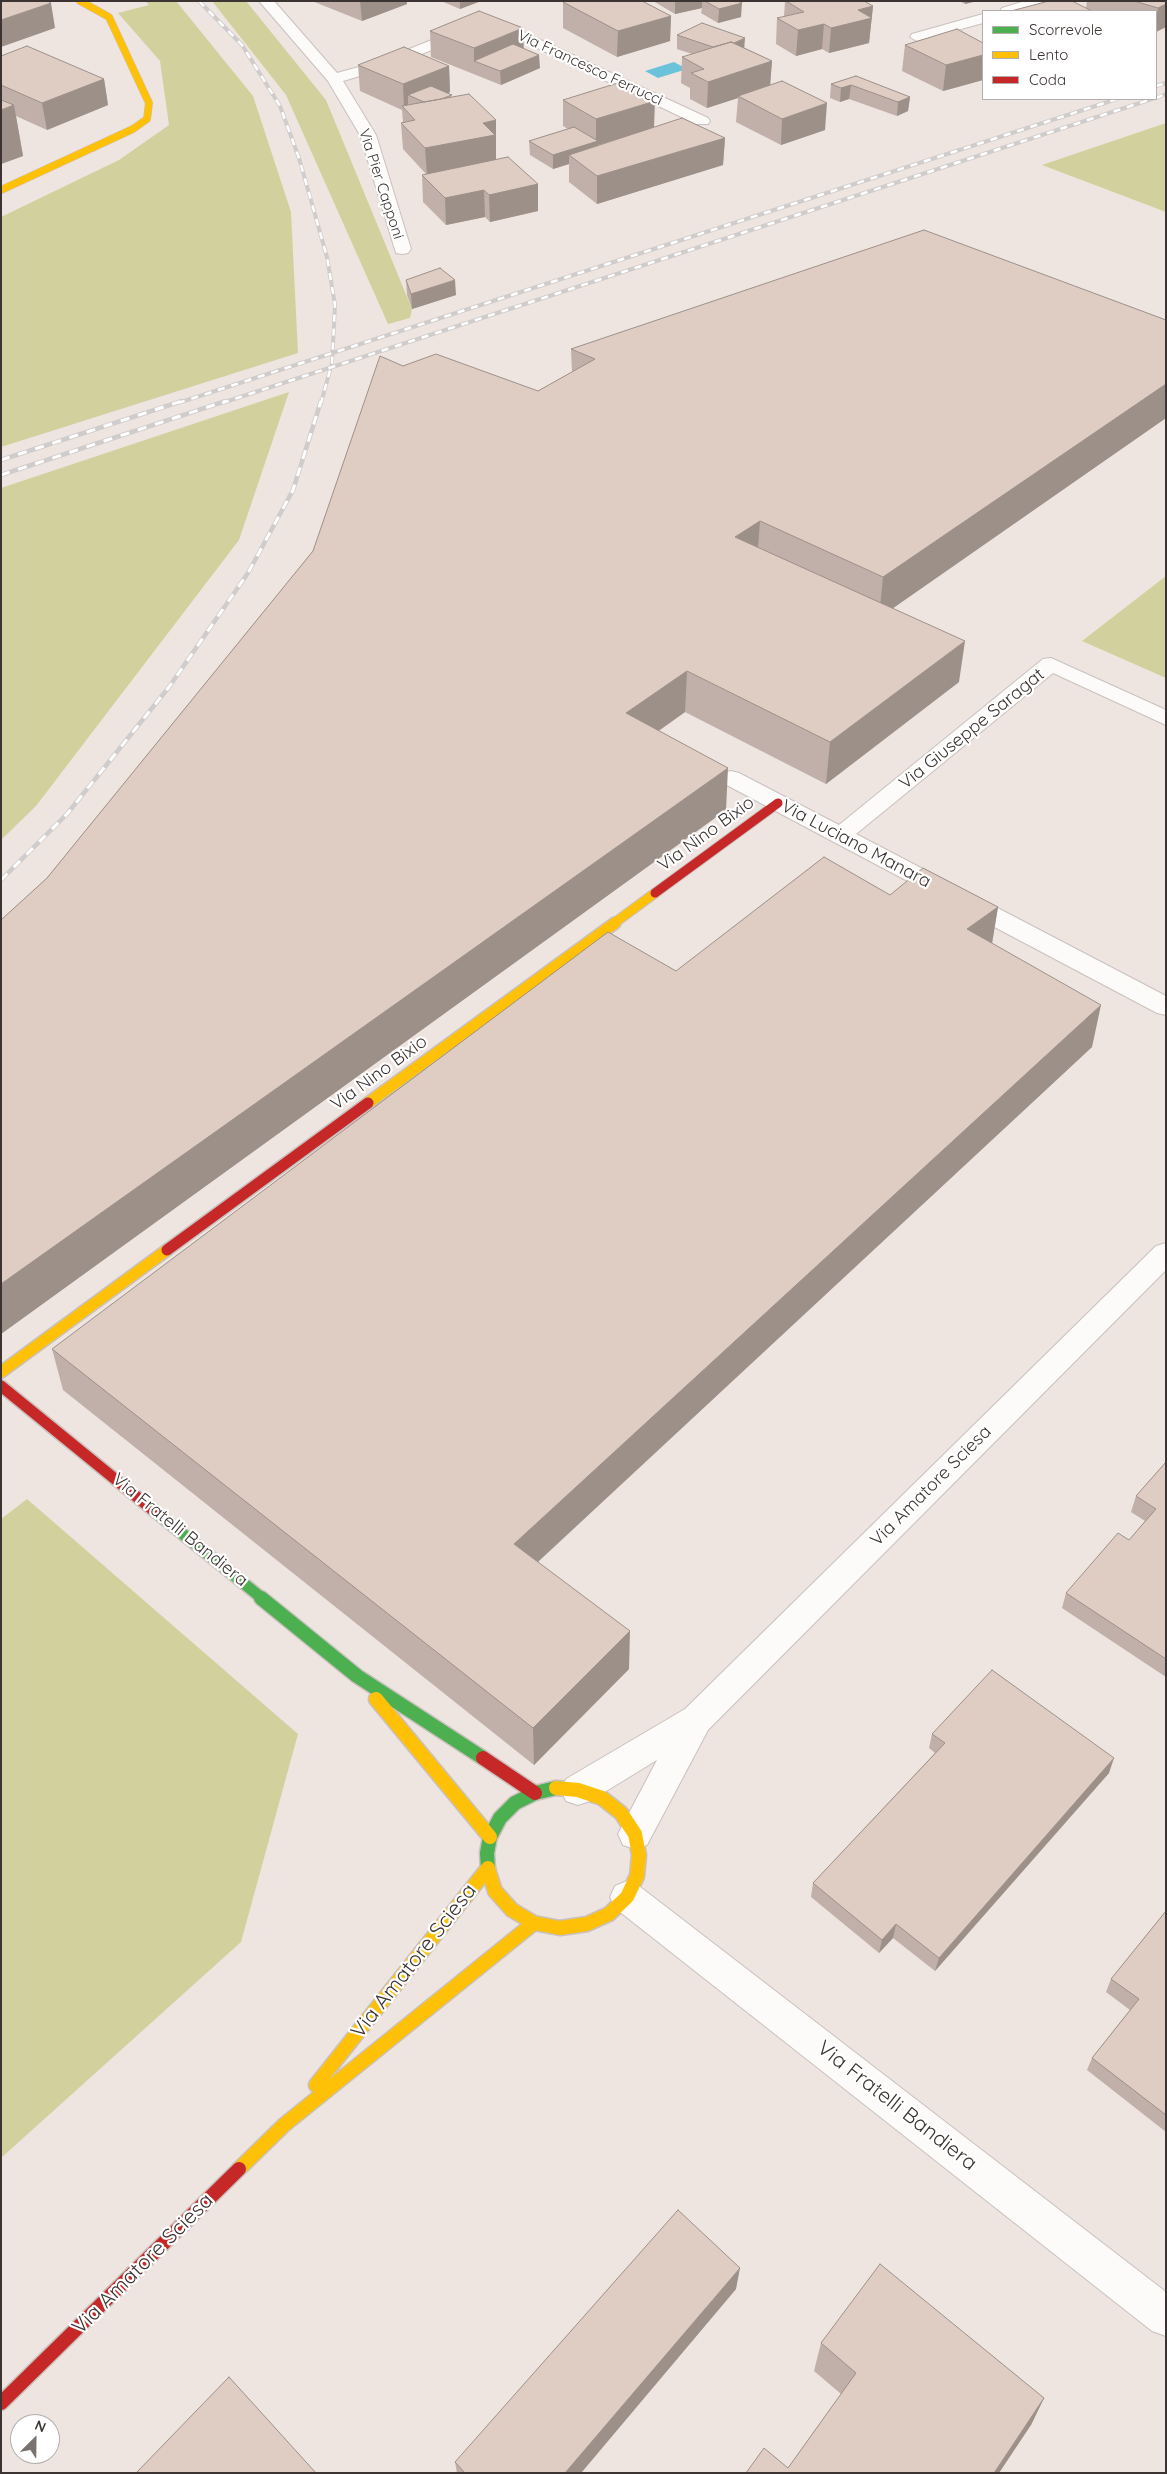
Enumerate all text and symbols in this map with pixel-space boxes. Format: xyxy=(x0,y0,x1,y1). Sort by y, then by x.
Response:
legend xyxy=(982,10,1157,100)
text: Scorrevole xyxy=(1029,20,1103,39)
street label: Via Francesco Ferrucci xyxy=(515,26,665,110)
text: Lento xyxy=(1029,45,1068,64)
text: Coda xyxy=(1029,70,1066,89)
street label: Via Pier Capponi xyxy=(355,127,407,241)
street label: Via Giuseppe Saragat xyxy=(895,664,1049,794)
street label: Via Nino Bixio xyxy=(654,792,758,876)
street label: Via Luciano Manara xyxy=(777,795,935,893)
street label: Via Nino Bixio xyxy=(327,1031,431,1115)
street label: Via Amatore Sciesa xyxy=(866,1421,996,1551)
street label: Via Fratelli Bandiera xyxy=(108,1469,252,1591)
street label: Via Amatore Sciesa xyxy=(346,1879,482,2043)
street label: Via Fratelli Bandiera xyxy=(812,2036,982,2176)
street label: Via Amatore Sciesa xyxy=(67,2188,219,2340)
north arrow xyxy=(10,2414,60,2464)
text: N xyxy=(32,2416,49,2436)

